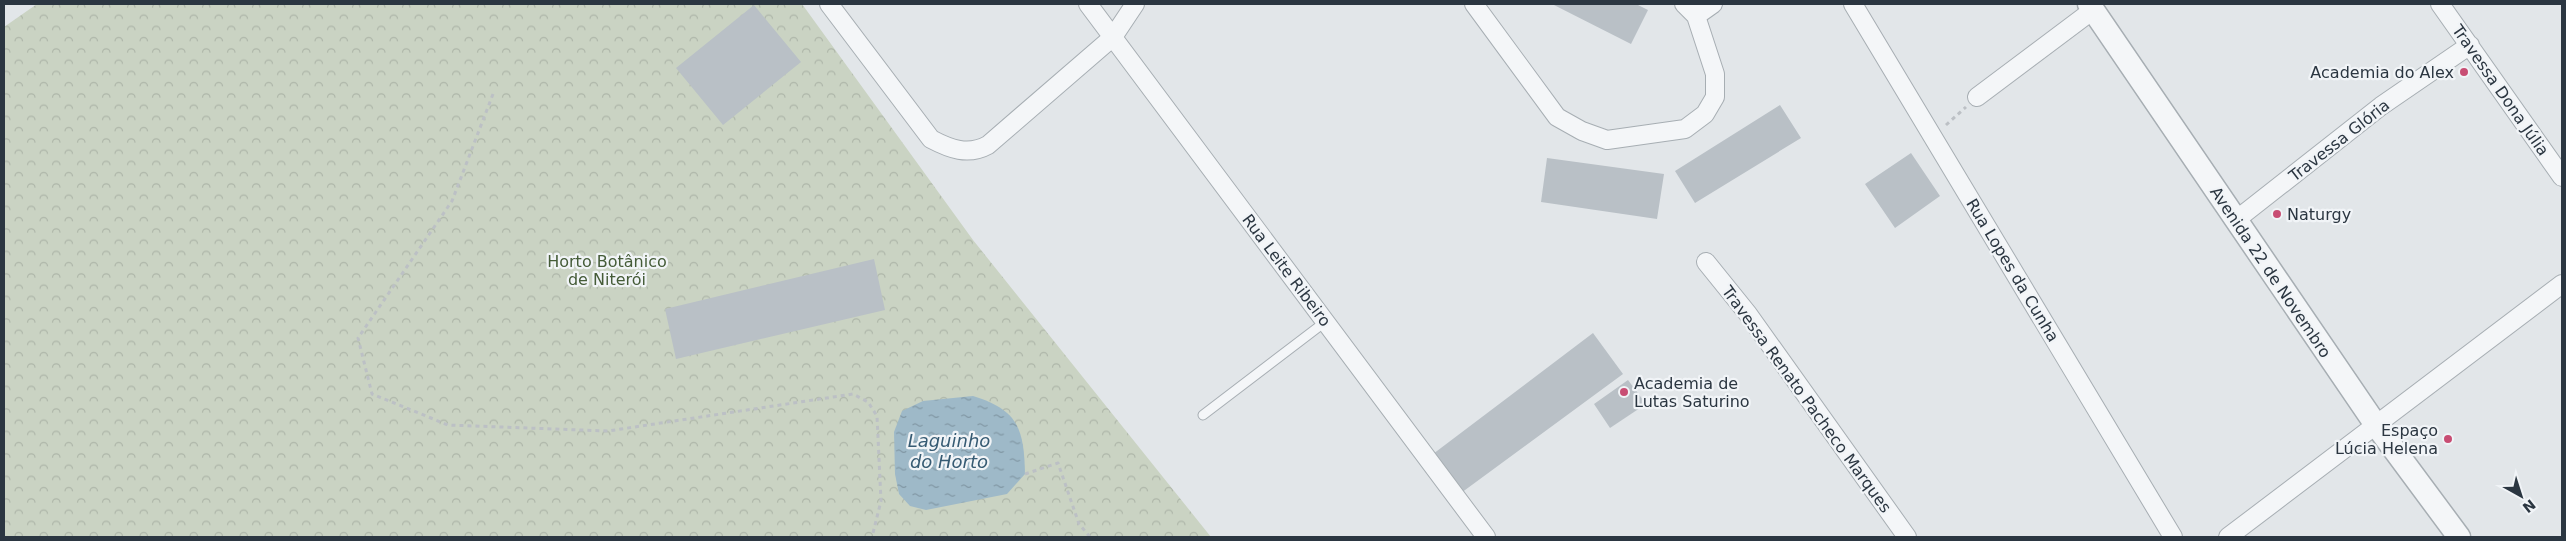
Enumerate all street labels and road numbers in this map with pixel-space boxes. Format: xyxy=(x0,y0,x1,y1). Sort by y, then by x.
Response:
street label: Travessa Dona Júlia xyxy=(2448,20,2553,159)
street label: Travessa Glória xyxy=(2285,95,2393,186)
street label: Avenida 22 de Novembro xyxy=(2206,183,2335,361)
street label: Rua Lopes da Cunha xyxy=(1962,195,2063,345)
street label: Rua Leite Ribeiro xyxy=(1238,210,1335,330)
street label: Travessa Renato Pacheco Marques xyxy=(1717,281,1895,516)

